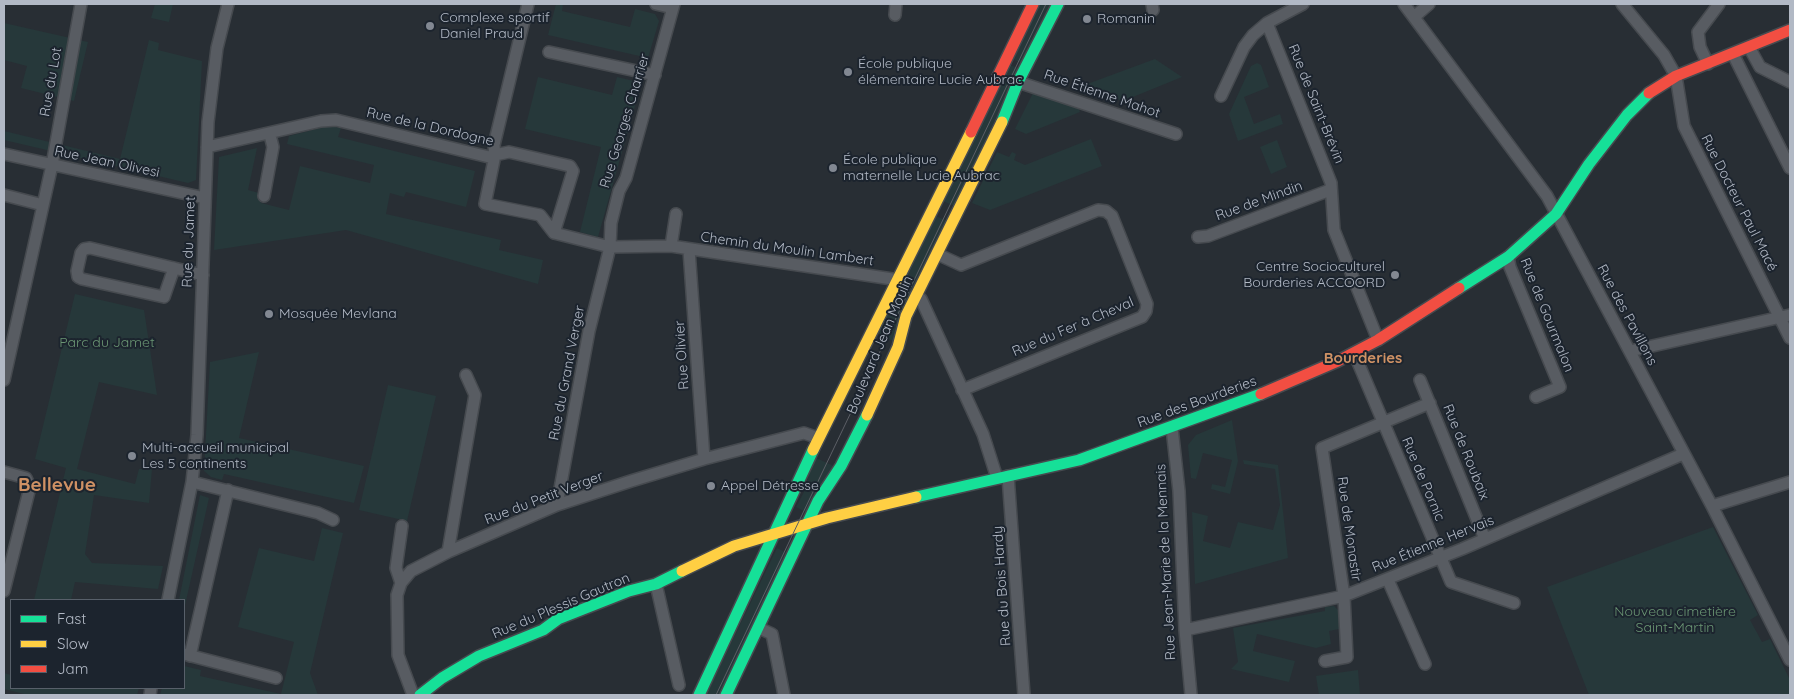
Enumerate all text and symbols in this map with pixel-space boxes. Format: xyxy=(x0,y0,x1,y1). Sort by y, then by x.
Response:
place label: Complexe sportif Daniel Praud xyxy=(440,10,550,42)
place label: Romanin xyxy=(1097,11,1155,27)
marker: Romanin xyxy=(1081,13,1093,25)
marker: Complexe sportif Daniel Praud xyxy=(424,20,436,32)
street label: Rue de Saint-Brévin xyxy=(1284,42,1348,166)
street label: Rue du Lot xyxy=(37,46,65,118)
street label: Rue Georges Charrier xyxy=(597,52,653,190)
place label: École publique élémentaire Lucie Aubrac xyxy=(858,56,1022,88)
marker: École publique élémentaire Lucie Aubrac xyxy=(842,66,854,78)
street label: Rue Étienne Mahot xyxy=(1042,66,1162,122)
street label: Rue de la Dordogne xyxy=(365,104,495,150)
street label: Rue Docteur Paul Macé xyxy=(1697,132,1781,274)
street label: Rue Jean Olivesi xyxy=(53,143,161,181)
place label: École publique maternelle Lucie Aubrac xyxy=(843,152,1000,184)
marker: École publique maternelle Lucie Aubrac xyxy=(827,162,839,174)
street label: Rue de Mindin xyxy=(1213,177,1305,225)
street label: Rue du Jamet xyxy=(179,196,199,288)
street label: Chemin du Moulin Lambert xyxy=(699,229,875,269)
street label: Rue de Gourmalon xyxy=(1516,255,1578,375)
place label: Centre Socioculturel Bourderies ACCOORD xyxy=(1243,259,1385,292)
street label: Rue des Pavillons xyxy=(1593,262,1661,368)
marker: Centre Socioculturel Bourderies ACCOORD xyxy=(1389,269,1401,281)
street label: Boulevard Jean Moulin xyxy=(843,273,917,417)
street label: Rue du Fer à Cheval xyxy=(1010,294,1136,360)
street label: Rue du Grand Verger xyxy=(546,304,588,442)
place label: Mosquée Mevlana xyxy=(279,306,397,322)
marker: Mosquée Mevlana xyxy=(263,308,275,320)
street label: Rue Olivier xyxy=(671,320,693,390)
park label: Parc du Jamet xyxy=(59,335,155,351)
district label: Bourderies xyxy=(1324,349,1402,367)
street label: Rue des Bourderies xyxy=(1135,373,1259,431)
street label: Rue de Roubaix xyxy=(1439,402,1493,502)
street label: Rue de Pornic xyxy=(1398,435,1448,523)
place label: Multi-accueil municipal Les 5 continents xyxy=(142,440,289,472)
marker: Multi-accueil municipal Les 5 continents xyxy=(126,450,138,462)
street label: Rue Jean-Marie de la Mennais xyxy=(1152,463,1180,661)
street label: Rue du Petit Verger xyxy=(482,468,606,528)
district label: Bellevue xyxy=(18,474,96,496)
street label: Rue de Monastir xyxy=(1333,476,1365,582)
place label: Appel Détresse xyxy=(721,478,819,494)
marker: Appel Détresse xyxy=(705,480,717,492)
street label: Rue Étienne Hervais xyxy=(1370,512,1496,576)
street label: Rue du Bois Hardy xyxy=(989,525,1015,647)
street label: Rue du Plessis Gautron xyxy=(490,569,632,643)
legend xyxy=(10,599,185,689)
park label: Nouveau cimetière Saint-Martin xyxy=(1614,604,1736,636)
text: Fast xyxy=(57,609,86,628)
text: Slow xyxy=(57,634,89,653)
text: Jam xyxy=(57,659,88,678)

